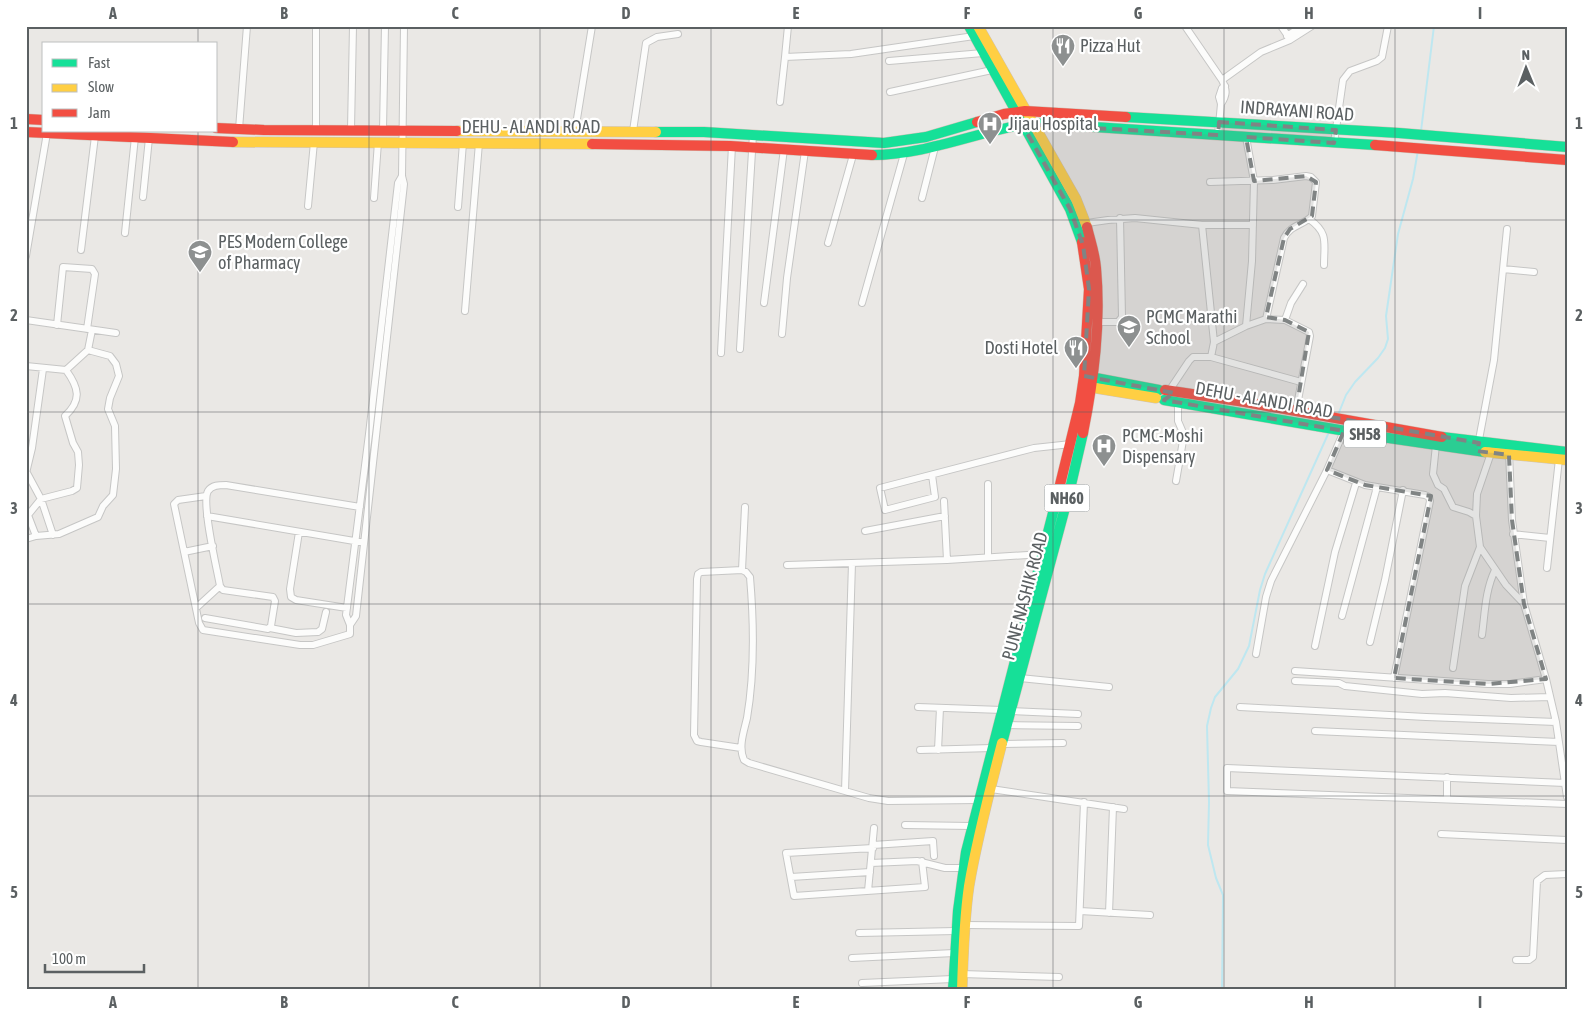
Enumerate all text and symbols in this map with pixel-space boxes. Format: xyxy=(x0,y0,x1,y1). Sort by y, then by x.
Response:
text: A xyxy=(108,4,117,22)
text: B xyxy=(280,4,288,22)
text: C xyxy=(451,4,459,22)
text: D xyxy=(622,4,631,22)
text: E xyxy=(793,4,800,22)
text: F xyxy=(964,4,971,22)
text: G xyxy=(1134,4,1143,22)
text: H xyxy=(1304,4,1314,22)
text: I xyxy=(1478,4,1482,22)
restaurant icon: Pizza Hut xyxy=(1050,33,1076,67)
place label: Pizza Hut xyxy=(1080,35,1141,56)
legend xyxy=(42,42,218,132)
north arrow xyxy=(1500,42,1550,92)
text: N xyxy=(1522,47,1530,63)
text: Fast xyxy=(88,54,110,71)
text: Slow xyxy=(88,78,114,95)
street label: INDRAYANI ROAD xyxy=(1239,96,1355,125)
text: Jam xyxy=(88,104,111,121)
hospital icon: Jijau Hospital xyxy=(977,111,1003,145)
place label: Jijau Hospital xyxy=(1008,113,1098,134)
text: 1 xyxy=(10,114,18,132)
text: 1 xyxy=(1575,114,1583,132)
street label: DEHU - ALANDI ROAD xyxy=(462,116,600,137)
place label: PES Modern College of Pharmacy xyxy=(218,231,348,273)
school or university icon: PES Modern College of Pharmacy xyxy=(187,239,213,273)
text: 2 xyxy=(10,306,18,324)
place label: PCMC Marathi School xyxy=(1146,306,1237,348)
text: 2 xyxy=(1575,306,1583,324)
school or university icon: PCMC Marathi School xyxy=(1116,314,1142,348)
restaurant icon: Dosti Hotel xyxy=(1063,335,1089,369)
place label: Dosti Hotel xyxy=(984,337,1058,358)
street label: DEHU - ALANDI ROAD xyxy=(1194,377,1334,422)
road number: SH58 xyxy=(1344,420,1386,448)
place label: PCMC-Moshi Dispensary xyxy=(1122,425,1203,467)
hospital icon: PCMC-Moshi Dispensary xyxy=(1091,433,1117,467)
road number: NH60 xyxy=(1044,484,1090,512)
text: 3 xyxy=(10,499,18,517)
text: 3 xyxy=(1575,499,1583,517)
street label: PUNE NASHIK ROAD xyxy=(997,530,1052,662)
text: 4 xyxy=(9,691,18,709)
text: 4 xyxy=(1574,691,1583,709)
text: 5 xyxy=(10,883,18,901)
text: 5 xyxy=(1575,883,1583,901)
scale bar xyxy=(45,941,144,973)
text: 100 m xyxy=(52,950,86,967)
text: A xyxy=(108,993,117,1011)
text: B xyxy=(280,993,288,1011)
text: C xyxy=(451,993,459,1011)
text: D xyxy=(622,993,631,1011)
text: E xyxy=(793,993,800,1011)
text: F xyxy=(964,993,971,1011)
text: G xyxy=(1134,993,1143,1011)
text: H xyxy=(1304,993,1314,1011)
text: I xyxy=(1478,993,1482,1011)

